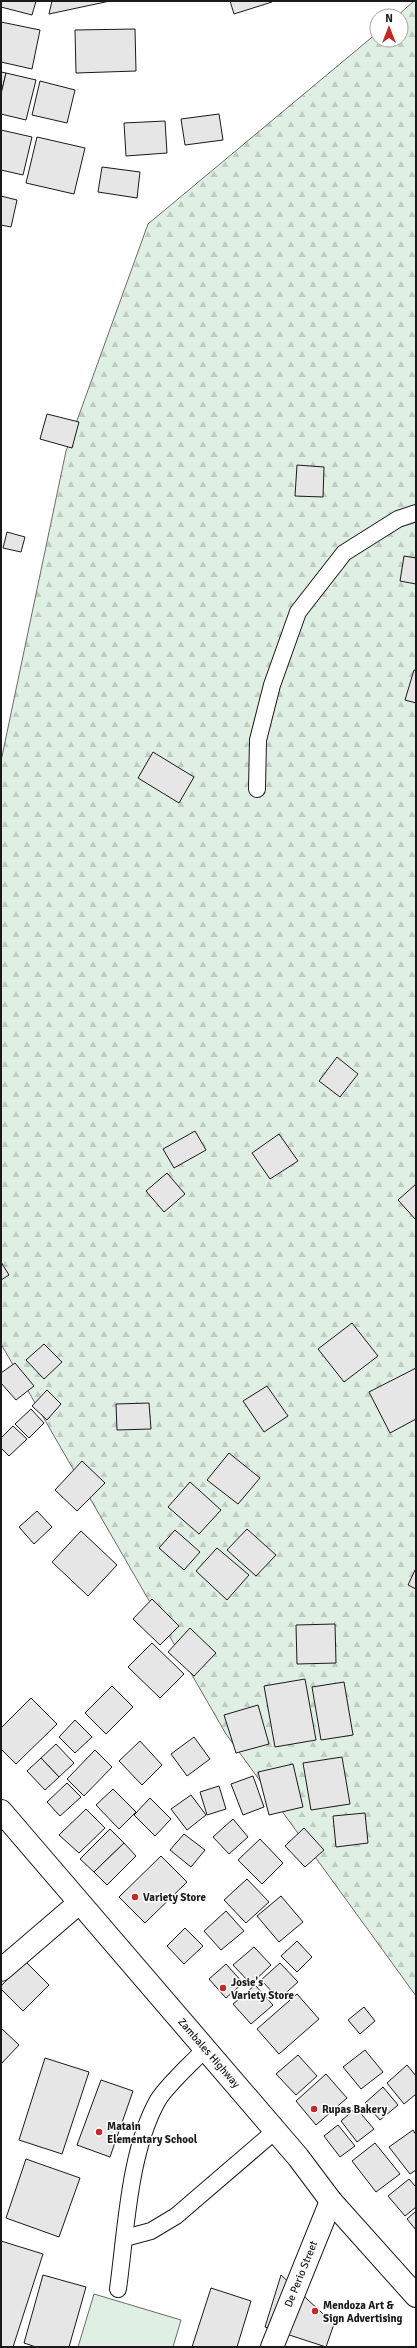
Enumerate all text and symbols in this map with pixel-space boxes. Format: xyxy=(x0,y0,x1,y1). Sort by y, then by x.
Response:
north arrow xyxy=(369,8,409,48)
text: N xyxy=(385,12,393,25)
place label: Variety Store xyxy=(143,1891,206,1904)
marker: Variety Store xyxy=(130,1892,140,1902)
place label: Josie's Variety Store xyxy=(231,1976,294,2002)
marker: Josie's Variety Store xyxy=(218,1983,228,1993)
street label: Zambales Highway xyxy=(175,2016,243,2091)
place label: Rupas Bakery xyxy=(322,2103,388,2116)
marker: Rupas Bakery xyxy=(309,2104,319,2114)
place label: Matain Elementary School xyxy=(107,2120,198,2146)
marker: Matain Elementary School xyxy=(94,2127,104,2137)
street label: De Perio Street xyxy=(282,2239,320,2309)
place label: Mendoza Art & Sign Advertising xyxy=(323,2299,403,2325)
marker: Mendoza Art & Sign Advertising xyxy=(310,2306,320,2316)

